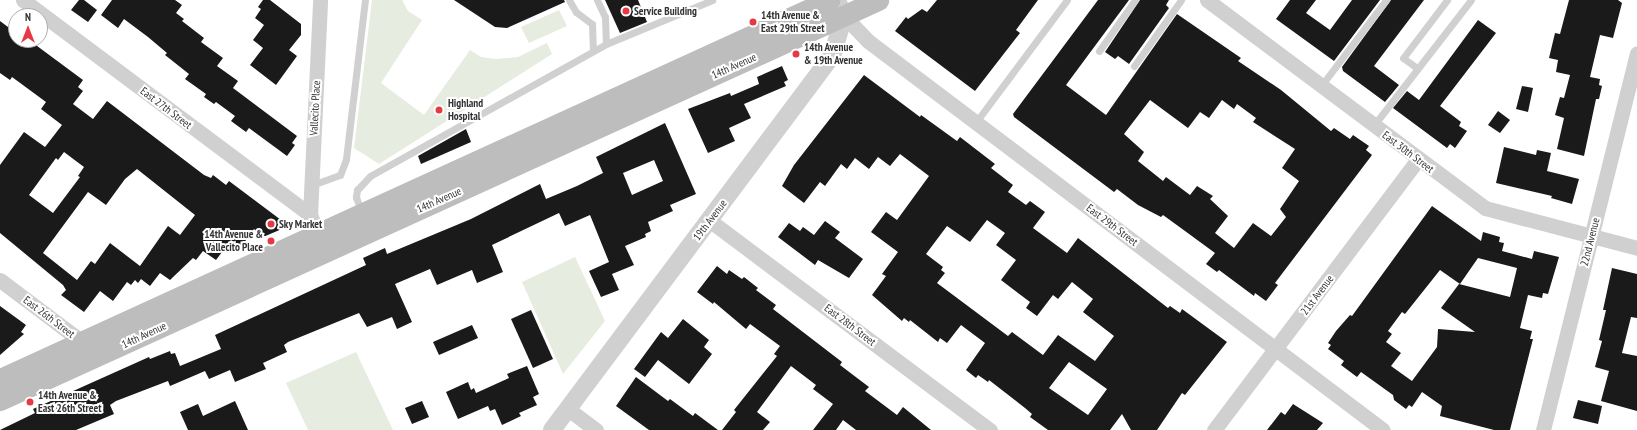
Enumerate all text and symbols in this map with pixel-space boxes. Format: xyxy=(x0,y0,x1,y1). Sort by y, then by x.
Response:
place label: Service Building xyxy=(634,4,697,18)
marker: Service Building xyxy=(621,6,631,16)
north arrow xyxy=(8,8,48,48)
place label: 14th Avenue & East 29th Street xyxy=(761,9,824,35)
text: N xyxy=(25,10,31,24)
marker: 14th Avenue & East 29th Street xyxy=(748,17,758,27)
place label: 14th Avenue & 19th Avenue xyxy=(804,41,863,67)
marker: 14th Avenue & 19th Avenue xyxy=(791,49,801,59)
street label: 14th Avenue xyxy=(709,50,759,82)
street label: Vallecito Place xyxy=(307,80,323,136)
street label: East 27th Street xyxy=(138,84,194,132)
place label: Highland Hospital xyxy=(448,97,483,123)
marker: Highland Hospital xyxy=(433,104,445,116)
street label: East 30th Street xyxy=(1380,128,1436,176)
street label: 14th Avenue xyxy=(414,184,464,216)
street label: 19th Avenue xyxy=(690,197,730,243)
street label: East 29th Street xyxy=(1084,201,1140,249)
street label: 22nd Avenue xyxy=(1578,216,1602,268)
place label: Sky Market xyxy=(279,217,323,231)
marker: Sky Market xyxy=(266,219,276,229)
place label: 14th Avenue & Vallecito Place xyxy=(204,228,263,254)
marker: 14th Avenue & Vallecito Place xyxy=(266,236,276,246)
street label: 21st Avenue xyxy=(1298,272,1336,318)
street label: East 26th Street xyxy=(21,293,77,341)
street label: East 28th Street xyxy=(822,301,878,349)
street label: 14th Avenue xyxy=(119,319,169,351)
place label: 14th Avenue & East 26th Street xyxy=(38,389,101,415)
marker: 14th Avenue & East 26th Street xyxy=(25,397,35,407)

